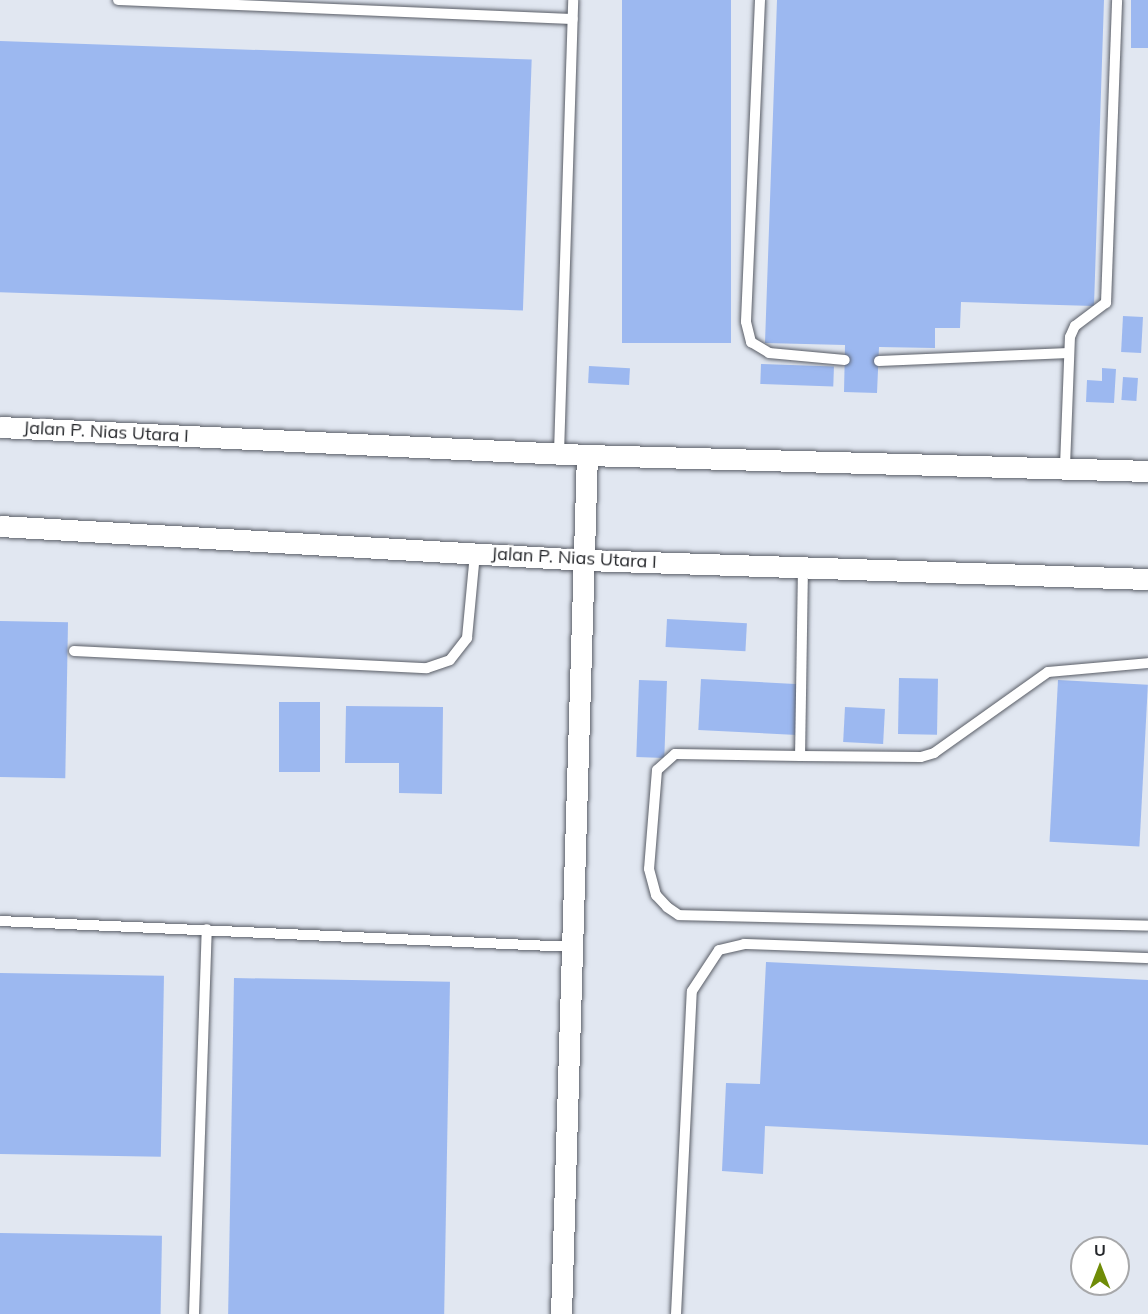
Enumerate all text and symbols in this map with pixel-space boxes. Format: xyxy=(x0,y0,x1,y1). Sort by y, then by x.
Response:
street label: Jalan P. Nias Utara I xyxy=(23,417,189,447)
street label: Jalan P. Nias Utara I xyxy=(491,543,657,573)
north arrow xyxy=(1070,1236,1130,1296)
text: U xyxy=(1094,1240,1106,1260)

